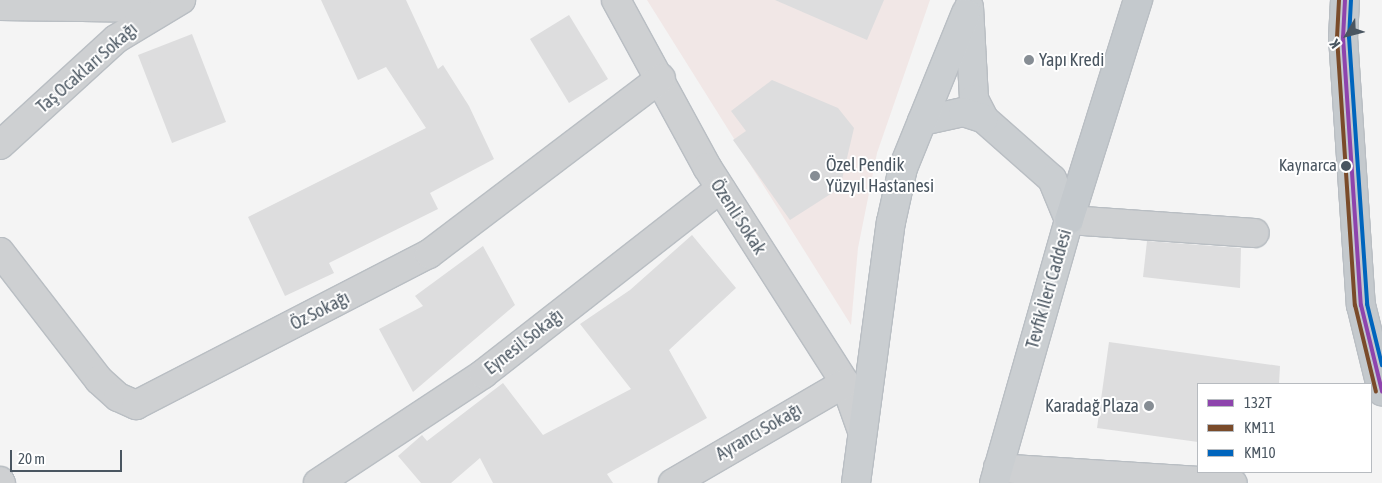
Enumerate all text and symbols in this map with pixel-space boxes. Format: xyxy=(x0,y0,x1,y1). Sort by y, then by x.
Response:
north arrow xyxy=(1322,10,1372,60)
street label: Taş Ocakları Sokağı xyxy=(32,18,142,118)
text: K xyxy=(1327,36,1343,52)
place label: Yapı Kredi xyxy=(1039,49,1104,71)
marker: Yapı Kredi xyxy=(1023,54,1035,66)
place label: Özel Pendik Yüzyıl Hastanesi xyxy=(826,155,934,198)
place label: Kaynarca xyxy=(1279,156,1337,176)
marker: Kaynarca xyxy=(1341,161,1351,171)
marker: Özel Pendik Yüzyıl Hastanesi xyxy=(808,169,822,183)
street label: Özenli Sokak xyxy=(706,175,770,259)
street label: Tevfik İleri Caddesi xyxy=(1022,227,1076,351)
street label: Öz Sokağı xyxy=(287,287,353,335)
street label: Eynesil Sokağı xyxy=(480,305,568,379)
legend xyxy=(1197,383,1372,473)
text: 132T xyxy=(1244,394,1272,411)
place label: Karadağ Plaza xyxy=(1045,395,1139,417)
street label: Ayrancı Sokağı xyxy=(712,399,806,465)
marker: Karadağ Plaza xyxy=(1143,400,1155,412)
text: KM11 xyxy=(1244,419,1276,436)
scale bar xyxy=(12,440,125,472)
text: KM10 xyxy=(1244,444,1276,461)
text: 20 m xyxy=(18,450,45,467)

